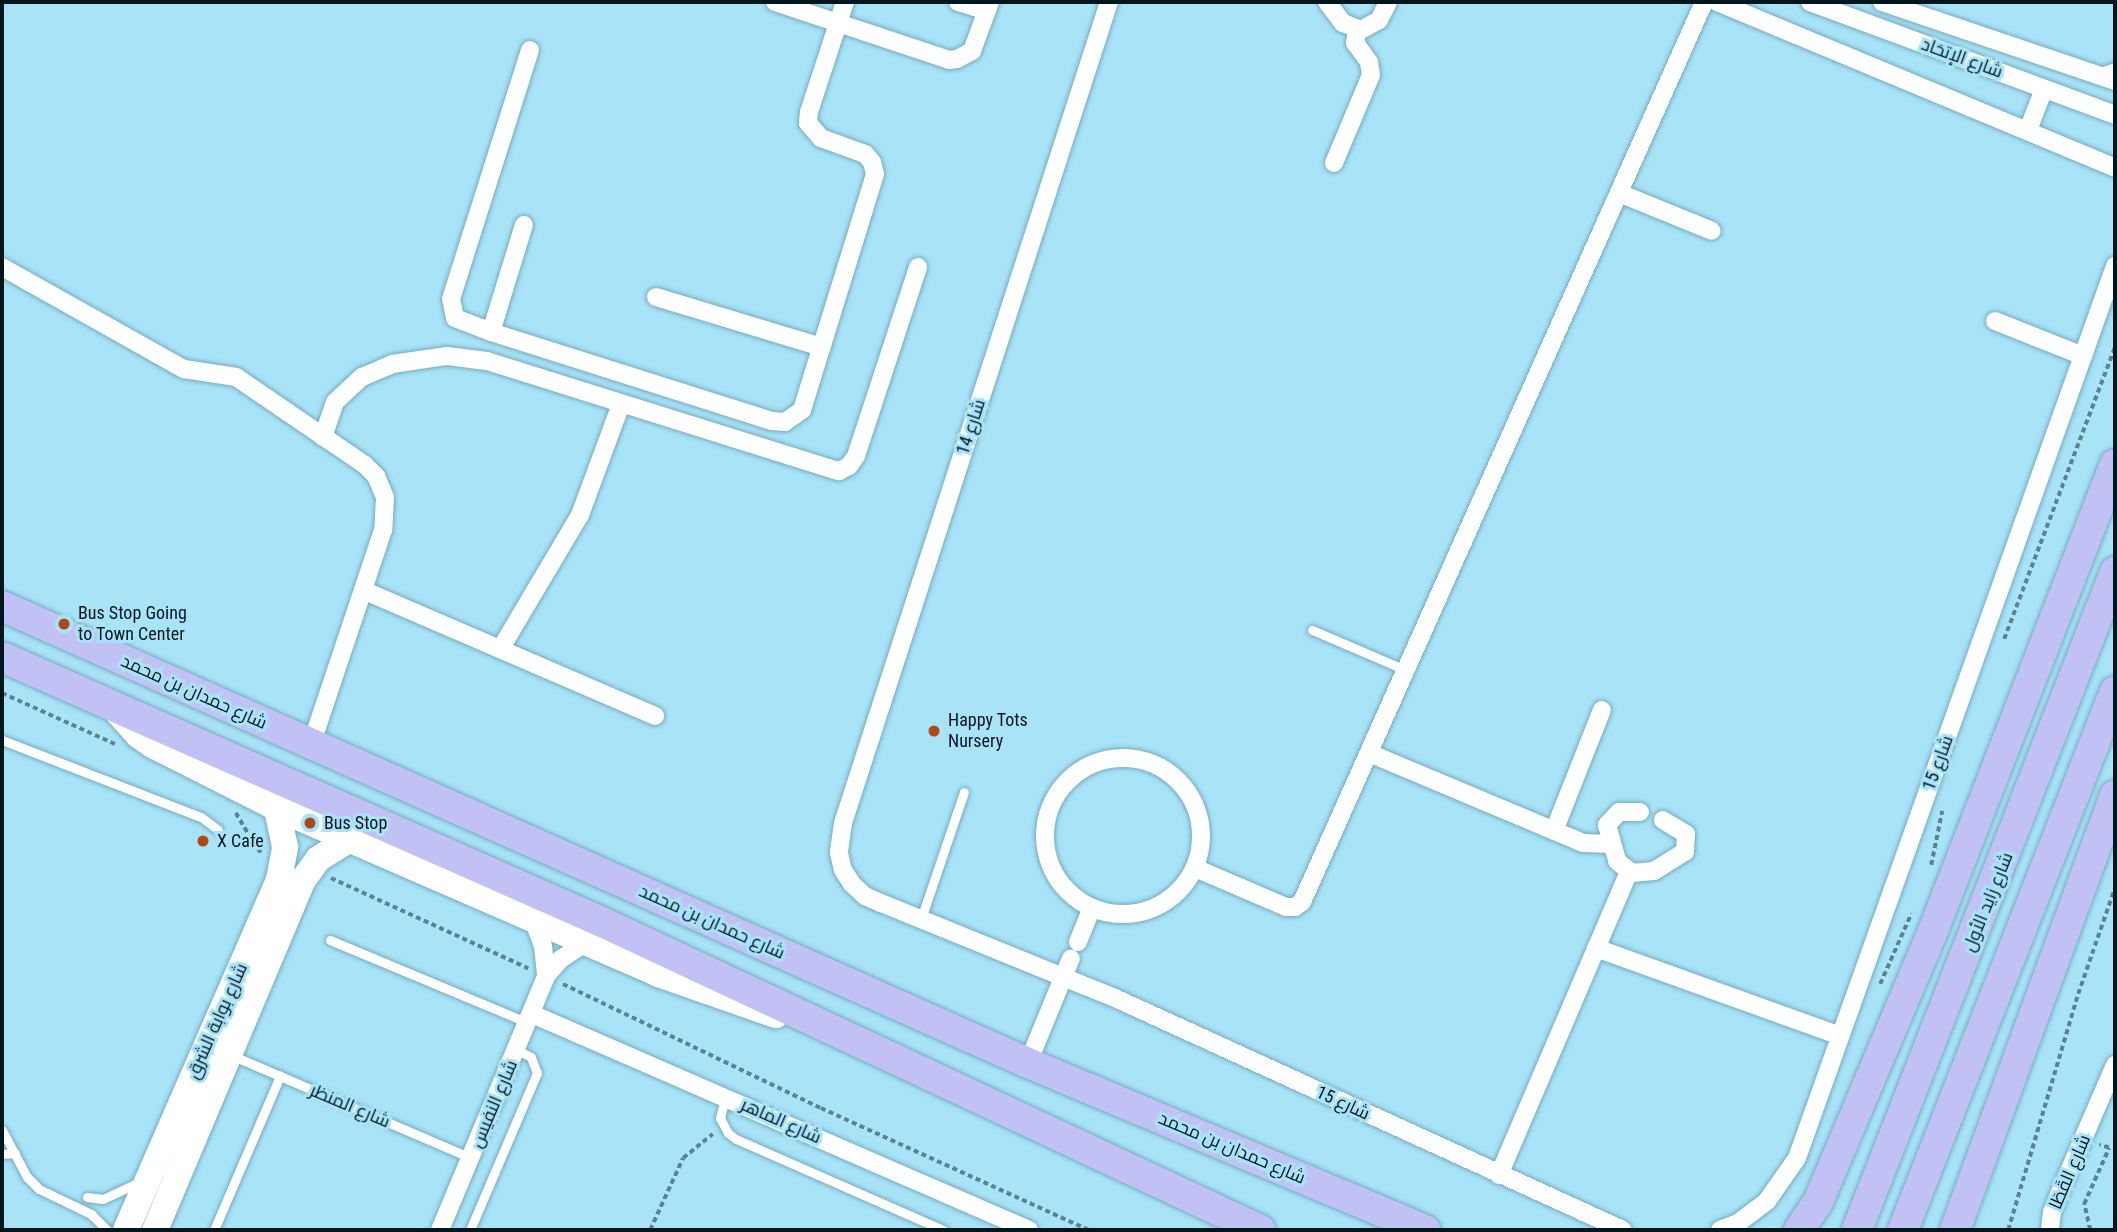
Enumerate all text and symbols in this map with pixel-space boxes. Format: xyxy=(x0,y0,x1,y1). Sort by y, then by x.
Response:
street label: شارع الإتحَاد xyxy=(1918,33,2006,83)
street label: شارع 14 xyxy=(952,397,990,457)
place label: Bus Stop Going to Town Center xyxy=(78,603,187,646)
marker: Bus Stop Going to Town Center xyxy=(56,616,72,632)
street label: شارع حمدان بن محمد xyxy=(118,650,270,734)
place label: Happy Tots Nursery xyxy=(948,710,1028,752)
marker: Happy Tots Nursery xyxy=(926,723,942,739)
street label: شارع 15 xyxy=(1918,733,1958,793)
place label: Bus Stop xyxy=(324,812,387,834)
marker: Bus Stop xyxy=(302,815,318,831)
place label: X Cafe xyxy=(217,830,264,852)
marker: X Cafe xyxy=(195,833,211,849)
street label: شارع زايد الأول xyxy=(1958,849,2018,955)
street label: شارع حمدان بن محمد xyxy=(636,880,788,964)
street label: شارع بوابة الشرق xyxy=(182,960,252,1082)
street label: شارع النفيس xyxy=(466,1057,522,1151)
street label: شارع المنظر xyxy=(307,1079,393,1133)
street label: شارع 15 xyxy=(1313,1081,1373,1125)
street label: شارع الماهر xyxy=(737,1094,825,1148)
street label: شارع حمدان بن محمد xyxy=(1155,1107,1309,1189)
street label: شارع القَطَا xyxy=(2045,1131,2095,1213)

